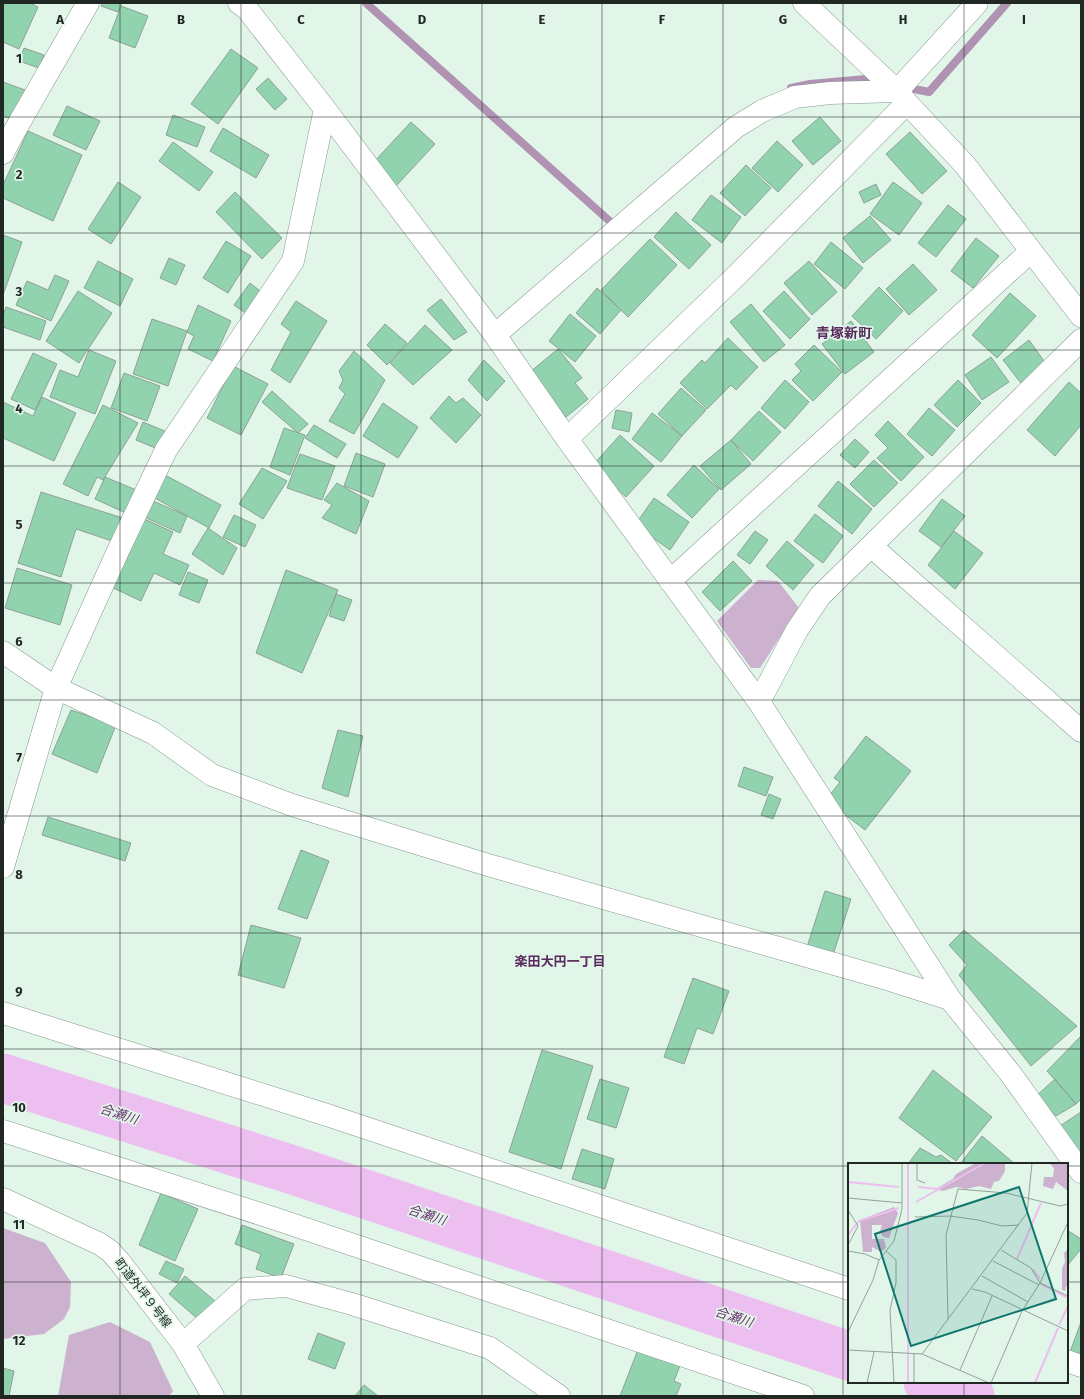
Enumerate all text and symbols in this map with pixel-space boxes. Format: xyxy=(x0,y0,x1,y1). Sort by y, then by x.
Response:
text: A xyxy=(55,12,64,27)
text: B xyxy=(177,12,185,27)
text: C xyxy=(297,12,305,27)
text: D xyxy=(418,12,427,27)
text: E xyxy=(539,12,546,27)
text: F xyxy=(659,12,666,27)
text: G xyxy=(779,12,787,27)
text: H xyxy=(899,12,907,27)
text: I xyxy=(1022,12,1026,27)
text: 1 xyxy=(16,51,22,66)
text: 2 xyxy=(16,167,23,182)
text: 3 xyxy=(15,284,23,299)
district label: 青塚新町 xyxy=(816,325,872,342)
text: 4 xyxy=(15,401,23,416)
text: 5 xyxy=(16,517,23,532)
text: 6 xyxy=(15,634,23,649)
text: 7 xyxy=(16,750,22,765)
text: 8 xyxy=(15,867,23,882)
district label: 楽田大円一丁目 xyxy=(514,954,606,969)
text: 9 xyxy=(15,984,23,999)
text: 10 xyxy=(12,1100,26,1115)
water label: 合瀬川 xyxy=(98,1101,142,1128)
inset map xyxy=(848,1163,1068,1383)
water label: 合瀬川 xyxy=(406,1202,450,1229)
text: 11 xyxy=(13,1217,25,1232)
street label: 町道外坪９号線 xyxy=(112,1256,174,1330)
water label: 合瀬川 xyxy=(713,1304,757,1331)
text: 12 xyxy=(13,1333,26,1348)

